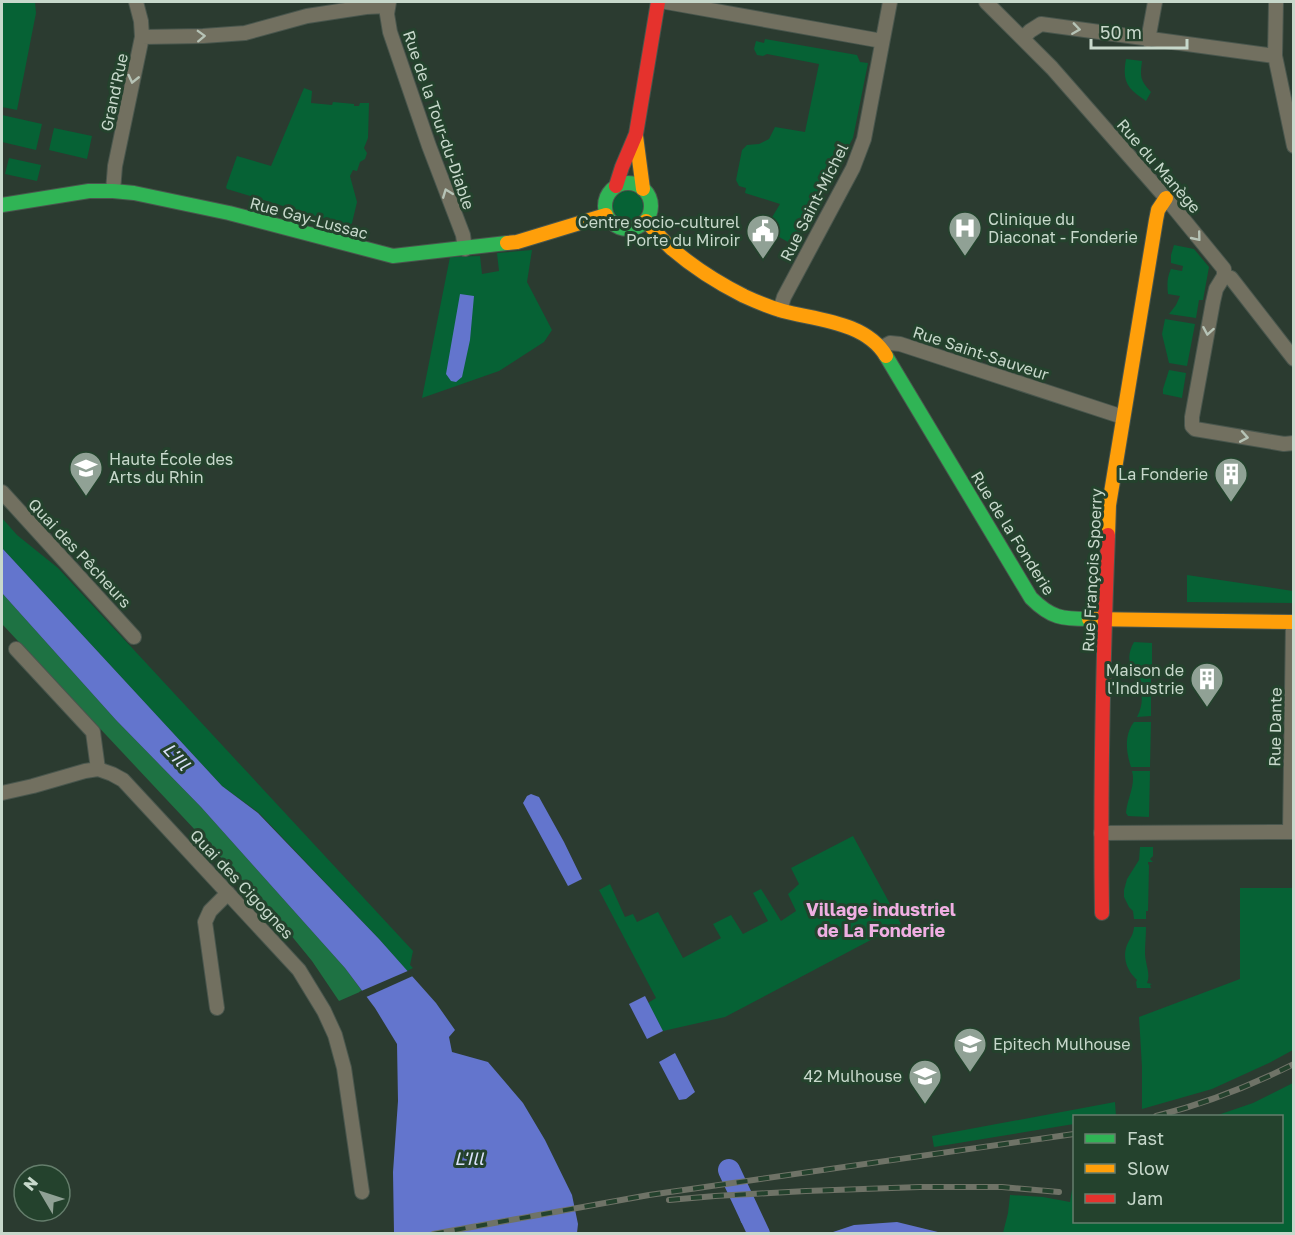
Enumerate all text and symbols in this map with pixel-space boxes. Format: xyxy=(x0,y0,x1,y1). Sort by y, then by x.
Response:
scale bar xyxy=(1091,12,1187,50)
text: 50 m xyxy=(1100,21,1142,43)
one-way arrow xyxy=(1071,23,1081,35)
street label: Rue de la Tour-du-Diable xyxy=(399,28,479,212)
one-way arrow xyxy=(196,29,205,42)
street label: Grand'Rue xyxy=(96,51,132,133)
one-way arrow xyxy=(127,74,140,84)
street label: Rue du Manège xyxy=(1113,115,1205,217)
street label: Rue Saint-Michel xyxy=(776,140,852,264)
one-way arrow xyxy=(442,189,454,200)
street label: Rue Gay-Lussac xyxy=(248,193,371,243)
place label: Clinique du Diaconat - Fonderie xyxy=(988,209,1138,247)
hospital icon: Clinique du Diaconat - Fonderie xyxy=(947,210,983,257)
place label: Centre socio-culturel Porte du Miroir xyxy=(578,212,740,250)
public building icon: Centre socio-culturel Porte du Miroir xyxy=(745,213,781,260)
one-way arrow xyxy=(1190,230,1201,241)
street label: Rue Saint-Sauveur xyxy=(911,322,1051,384)
one-way arrow xyxy=(1202,326,1215,336)
one-way arrow xyxy=(1239,430,1249,443)
place label: Haute École des Arts du Rhin xyxy=(109,449,233,487)
school or university icon: Haute École des Arts du Rhin xyxy=(68,450,104,497)
building icon: La Fonderie xyxy=(1213,456,1249,503)
place label: La Fonderie xyxy=(1118,464,1208,484)
street label: Rue de la Fonderie xyxy=(967,467,1059,599)
street label: Rue François Spoerry xyxy=(1078,488,1106,652)
street label: Quai des Pêcheurs xyxy=(24,494,136,612)
place label: Maison de l'Industrie xyxy=(1106,660,1184,698)
building icon: Maison de l'Industrie xyxy=(1189,661,1225,708)
street label: Rue Dante xyxy=(1264,687,1286,767)
water label: L'Ill xyxy=(159,738,196,775)
street label: Quai des Cigognes xyxy=(186,825,298,943)
district label: Village industriel de La Fonderie xyxy=(806,898,956,941)
school or university icon: Epitech Mulhouse xyxy=(952,1026,988,1073)
place label: Epitech Mulhouse xyxy=(993,1034,1131,1054)
school or university icon: 42 Mulhouse xyxy=(907,1058,943,1105)
place label: 42 Mulhouse xyxy=(804,1066,902,1086)
legend xyxy=(1073,1115,1283,1223)
text: Fast xyxy=(1127,1127,1164,1149)
water label: L'Ill xyxy=(454,1147,485,1169)
text: Slow xyxy=(1127,1157,1170,1179)
north arrow xyxy=(12,1163,72,1223)
text: N xyxy=(19,1173,42,1195)
text: Jam xyxy=(1127,1187,1163,1209)

